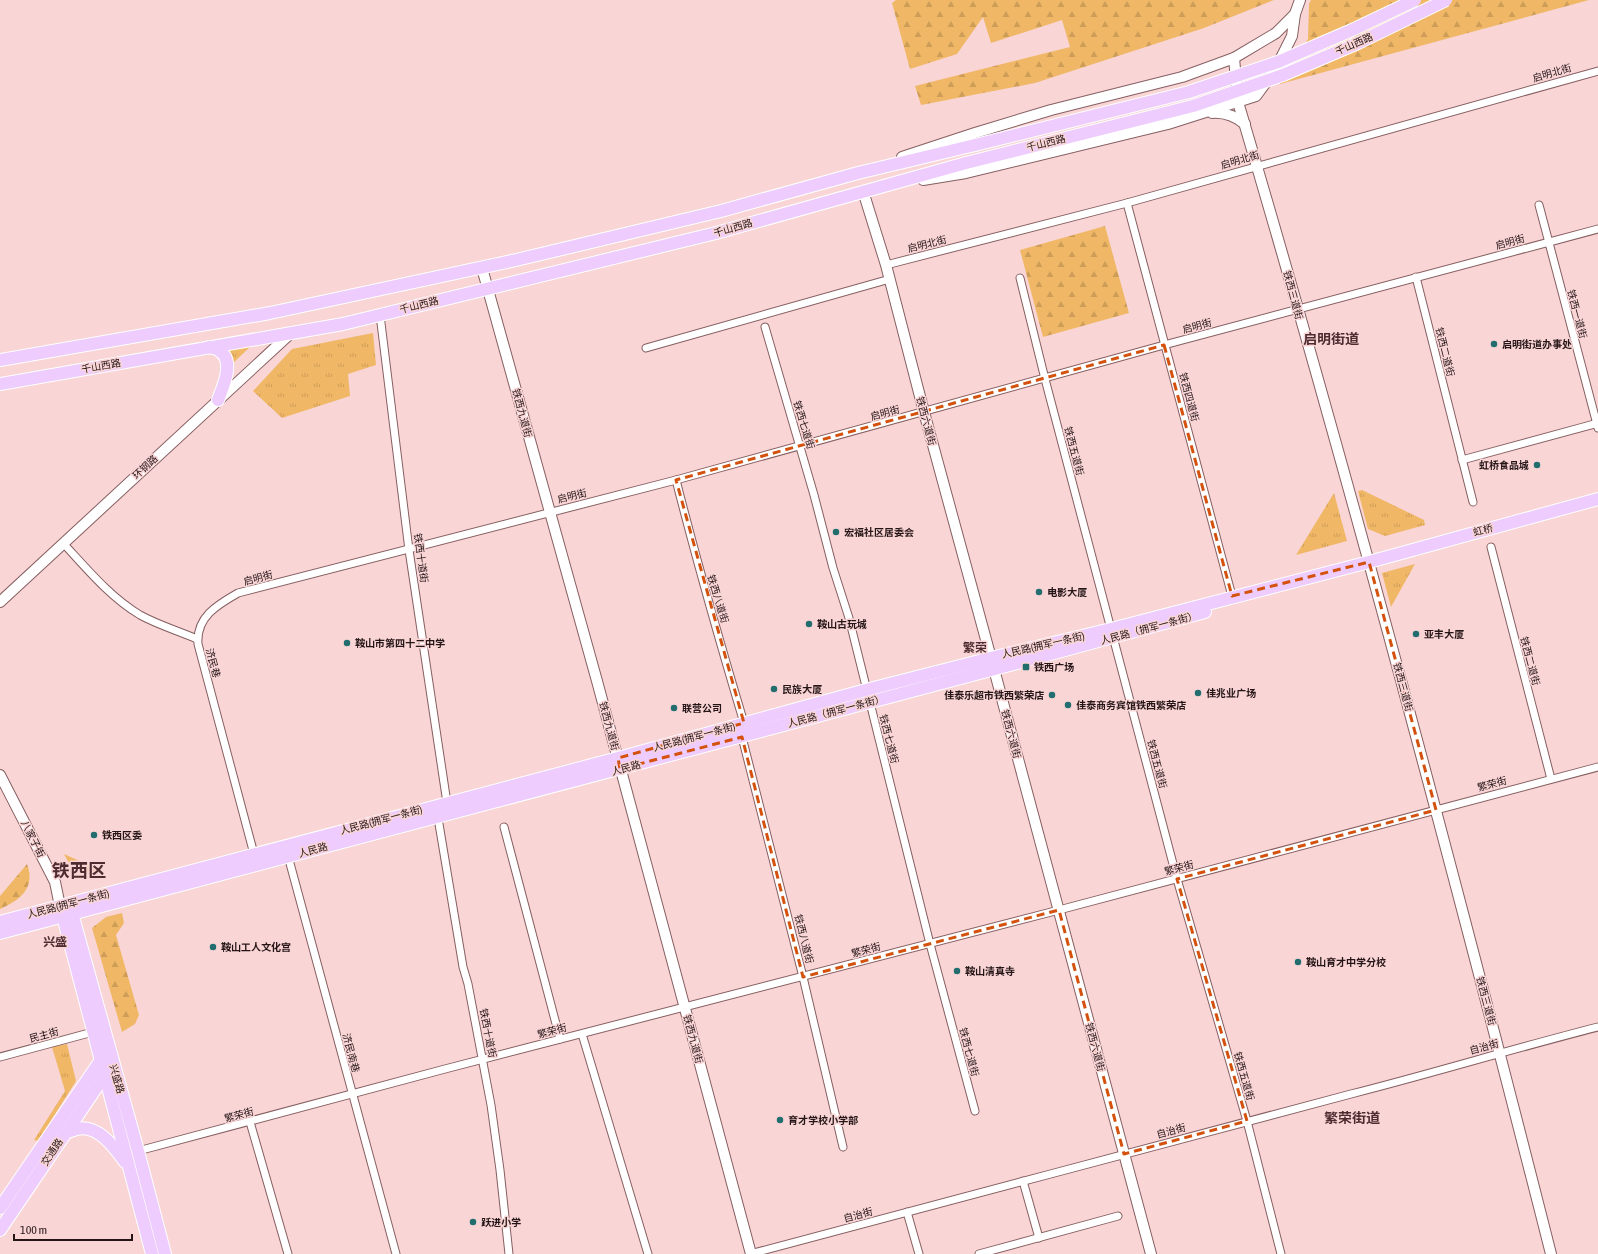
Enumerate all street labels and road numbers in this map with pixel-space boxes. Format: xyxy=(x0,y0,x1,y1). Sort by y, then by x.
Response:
street label: 千山西路 xyxy=(1333,31,1375,57)
street label: 启明北街 xyxy=(1531,62,1573,84)
street label: 千山西路 xyxy=(1025,133,1067,153)
street label: 启明北街 xyxy=(1219,149,1261,171)
street label: 千山西路 xyxy=(712,217,754,239)
street label: 启明街 xyxy=(1494,233,1526,251)
street label: 启明北街 xyxy=(906,234,948,254)
street label: 铁西三道街 xyxy=(1281,269,1305,321)
street label: 铁西一道街 xyxy=(1565,288,1589,340)
street label: 千山西路 xyxy=(398,295,440,315)
street label: 启明街 xyxy=(1181,317,1213,335)
street label: 铁西二道街 xyxy=(1434,326,1456,378)
street label: 千山西路 xyxy=(80,357,122,375)
street label: 铁西四道街 xyxy=(1177,371,1201,423)
street label: 铁西九道街 xyxy=(510,387,534,439)
street label: 铁西六道街 xyxy=(914,395,938,447)
street label: 铁西七道街 xyxy=(791,399,817,451)
street label: 启明街 xyxy=(869,404,901,422)
street label: 铁西五道街 xyxy=(1062,425,1086,477)
street label: 环钢路 xyxy=(130,453,160,481)
street label: 启明街 xyxy=(556,487,588,505)
street label: 虹桥 xyxy=(1472,522,1494,538)
street label: 铁西十道街 xyxy=(412,532,430,584)
street label: 启明街 xyxy=(242,569,274,587)
street label: 铁西八道街 xyxy=(705,573,731,625)
street label: 人民路（拥军一条街） xyxy=(1099,610,1199,646)
street label: 人民路(拥军一条街) xyxy=(1000,630,1086,660)
street label: 铁西二道街 xyxy=(1518,635,1542,687)
street label: 济民巷 xyxy=(204,647,222,679)
street label: 铁西三道街 xyxy=(1391,661,1415,713)
street label: 人民路（拥军一条街） xyxy=(786,693,886,729)
street label: 铁西九道街 xyxy=(597,700,621,752)
street label: 铁西六道街 xyxy=(999,708,1023,760)
street label: 铁西七道街 xyxy=(878,713,900,765)
street label: 人民路(拥军一条街) xyxy=(652,721,736,753)
street label: 铁西五道街 xyxy=(1145,738,1169,790)
street label: 人民路 xyxy=(610,759,642,777)
street label: 繁荣街 xyxy=(1476,775,1508,793)
street label: 人民路(拥军一条街) xyxy=(339,804,423,836)
street label: 八家子街 xyxy=(19,819,47,859)
street label: 人民路 xyxy=(297,841,329,859)
street label: 繁荣街 xyxy=(1163,859,1195,877)
street label: 人民路(拥军一条街) xyxy=(26,888,110,920)
street label: 铁西八道街 xyxy=(793,913,815,965)
street label: 繁荣街 xyxy=(850,941,882,959)
street label: 铁西三道街 xyxy=(1474,975,1498,1027)
street label: 铁西十道街 xyxy=(478,1007,498,1059)
street label: 铁西九道街 xyxy=(681,1013,705,1065)
street label: 铁西六道街 xyxy=(1083,1021,1107,1073)
street label: 繁荣街 xyxy=(536,1022,568,1040)
street label: 民主街 xyxy=(28,1026,60,1044)
street label: 铁西七道街 xyxy=(957,1026,981,1078)
street label: 济民南巷 xyxy=(341,1032,361,1074)
street label: 自治街 xyxy=(1468,1038,1500,1056)
street label: 铁西五道街 xyxy=(1232,1050,1256,1102)
street label: 兴盛路 xyxy=(108,1063,126,1095)
street label: 繁荣街 xyxy=(223,1106,255,1124)
street label: 自治街 xyxy=(1155,1122,1187,1140)
street label: 交通路 xyxy=(39,1136,65,1168)
street label: 自治街 xyxy=(842,1206,874,1224)

